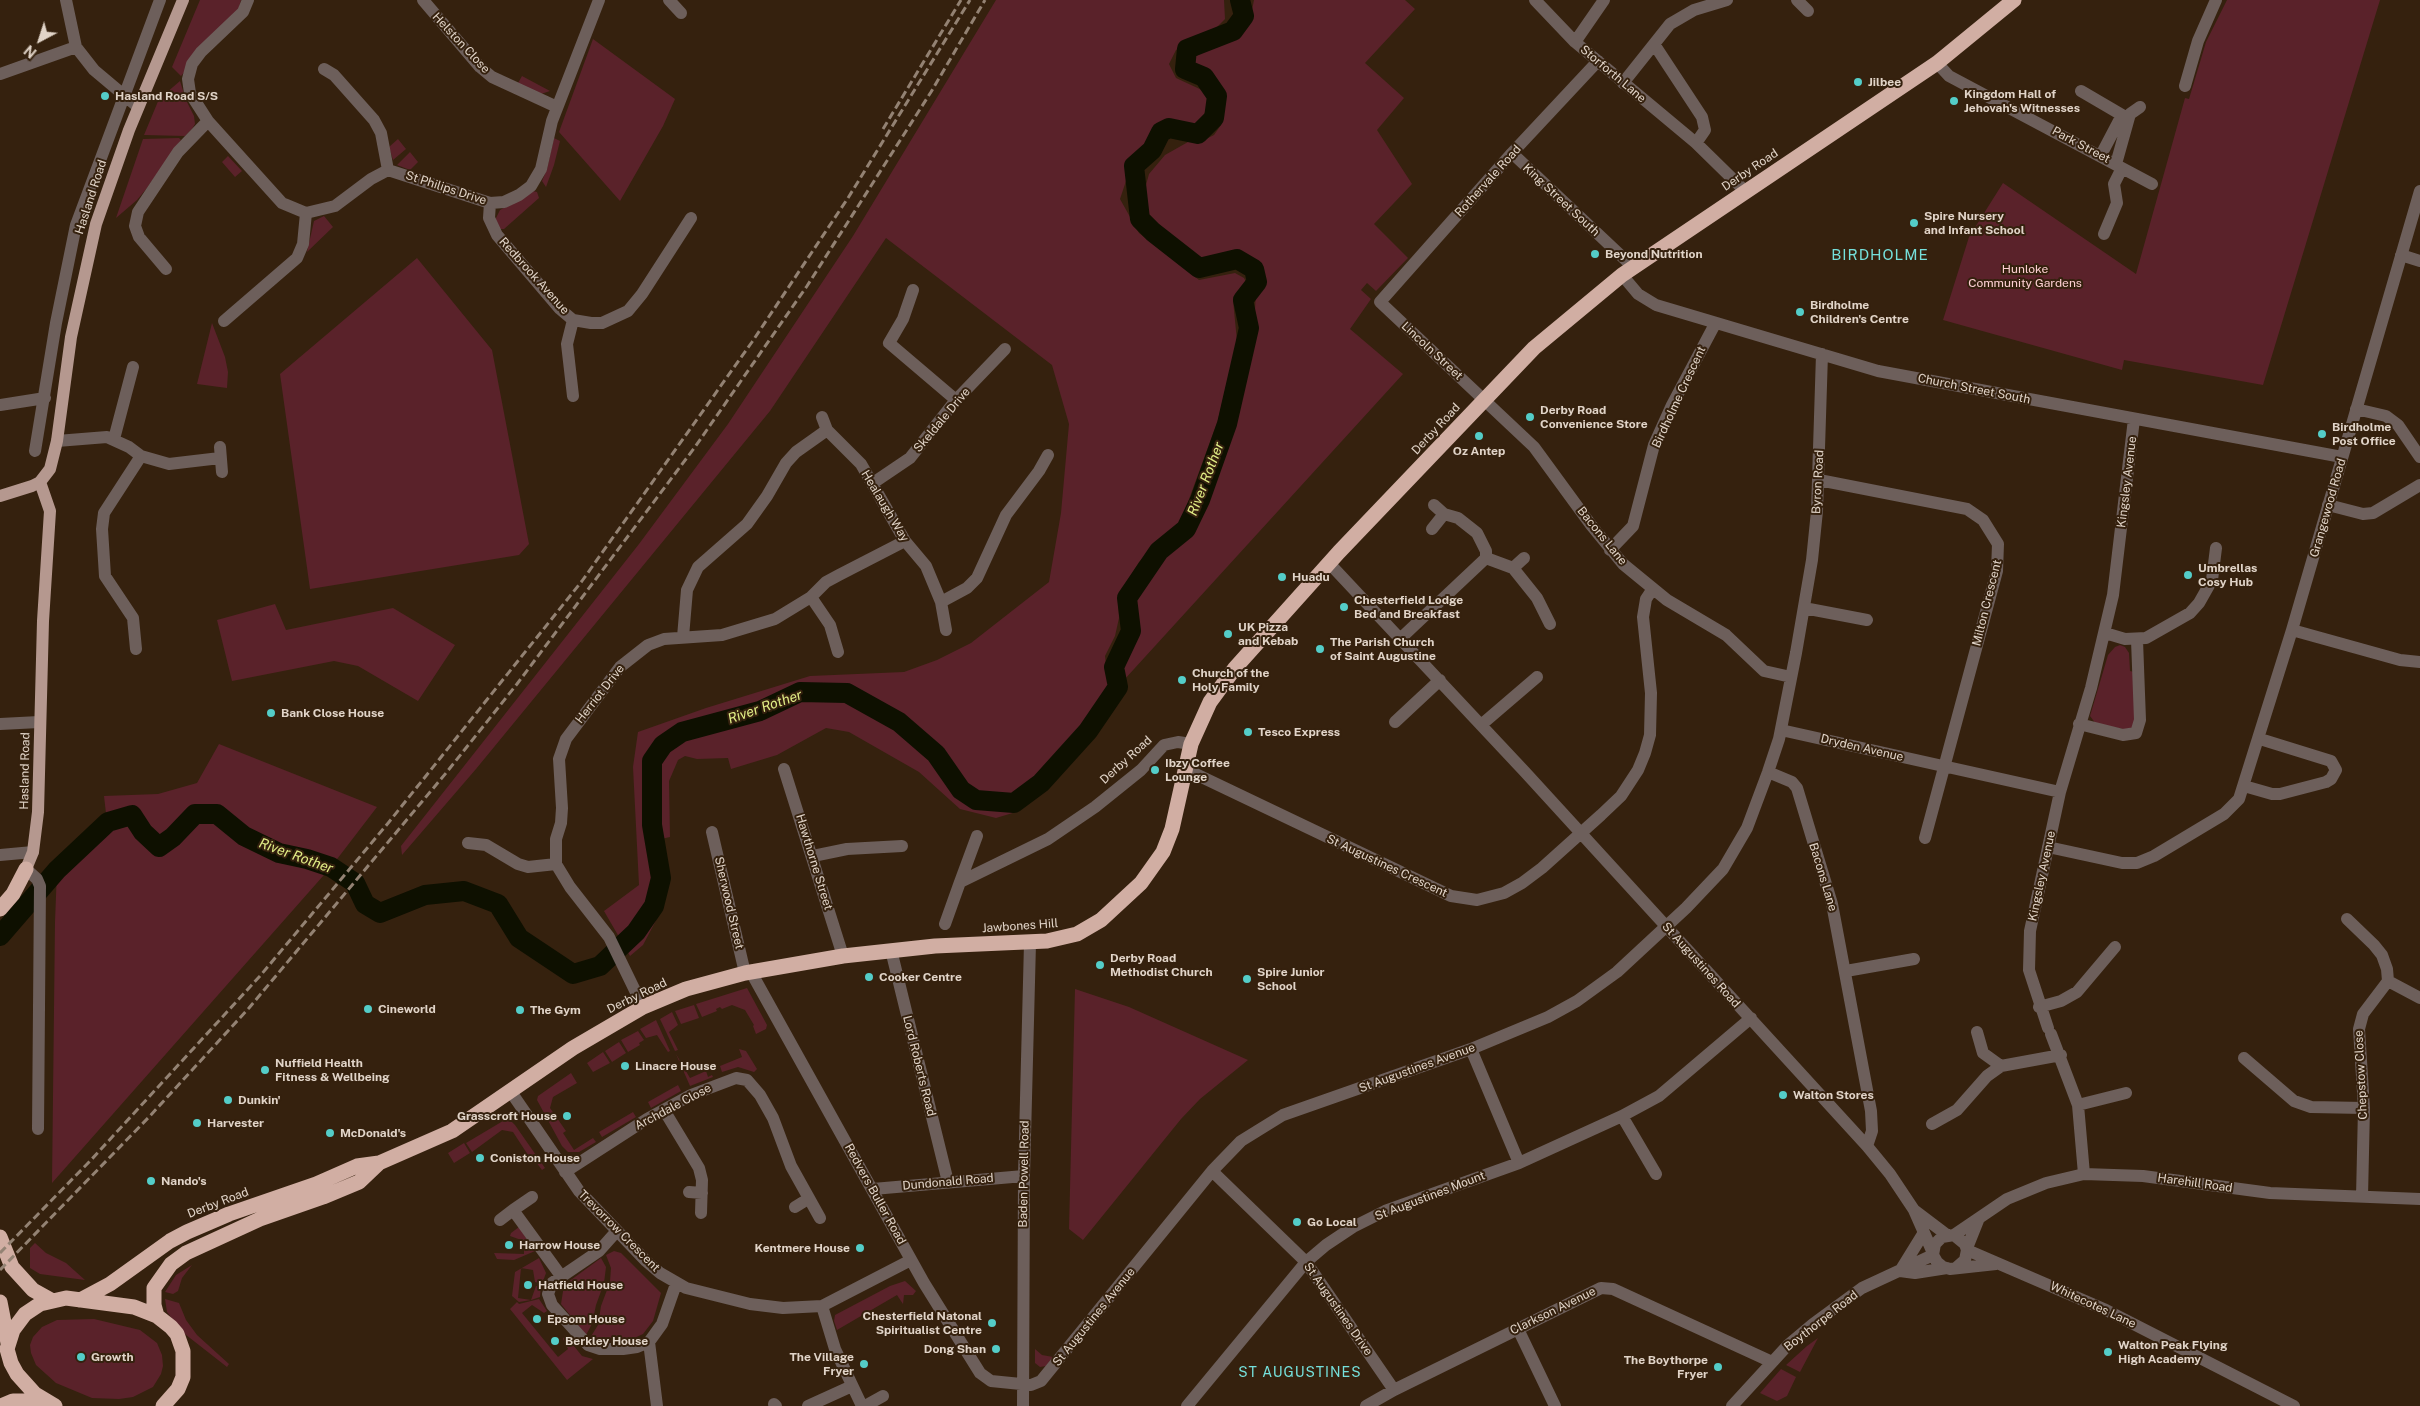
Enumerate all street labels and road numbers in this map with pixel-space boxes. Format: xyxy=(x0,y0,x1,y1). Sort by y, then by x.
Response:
street label: Helston Close xyxy=(429,10,493,76)
street label: Storforth Lane xyxy=(1577,42,1649,106)
street label: Park Street xyxy=(2050,124,2112,166)
street label: Rothervale Road xyxy=(1452,142,1524,220)
street label: Derby Road xyxy=(1719,146,1781,194)
street label: Hasland Road xyxy=(72,158,110,236)
street label: King Street South xyxy=(1520,161,1602,239)
street label: St Philips Drive xyxy=(404,168,488,208)
street label: Redbrook Avenue xyxy=(496,235,572,317)
street label: Lincoln Street xyxy=(1398,319,1466,383)
street label: Birdholme Crescent xyxy=(1649,344,1709,450)
street label: Church Street South xyxy=(1916,371,2032,407)
street label: Skeldale Drive xyxy=(911,385,973,455)
street label: Derby Road xyxy=(1409,400,1463,458)
street label: Kingsley Avenue xyxy=(2114,435,2140,529)
street label: Byron Road xyxy=(1809,450,1827,514)
street label: Grangewood Road xyxy=(2307,457,2349,559)
street label: Healaugh Way xyxy=(858,468,912,544)
street label: Bacons Lane xyxy=(1574,504,1630,568)
street label: Milton Crescent xyxy=(1969,558,2005,648)
street label: Herriot Drive xyxy=(572,662,628,726)
street label: Dryden Avenue xyxy=(1819,731,1905,765)
street label: Hasland Road xyxy=(17,732,33,810)
street label: Derby Road xyxy=(1097,733,1155,787)
street label: Hawthorne Street xyxy=(793,812,835,912)
street label: Kingsley Avenue xyxy=(2025,829,2059,923)
street label: St Augustines Crescent xyxy=(1324,832,1450,900)
street label: Bacons Lane xyxy=(1806,841,1840,913)
street label: Sherwood Street xyxy=(711,855,747,951)
street label: Jawbones Hill xyxy=(981,916,1059,936)
street label: St Augustines Road xyxy=(1659,919,1743,1011)
street label: Derby Road xyxy=(605,975,669,1017)
street label: Lord Roberts Road xyxy=(900,1014,938,1118)
street label: Chepstow Close xyxy=(2351,1030,2371,1120)
street label: St Augustines Avenue xyxy=(1357,1040,1477,1096)
street label: Archdale Close xyxy=(632,1081,714,1133)
street label: Baden Powell Road xyxy=(1016,1120,1032,1228)
street label: Redvers Buller Road xyxy=(841,1141,909,1247)
street label: St Augustines Mount xyxy=(1373,1168,1487,1224)
street label: Dundonald Road xyxy=(902,1171,994,1193)
street label: Harehill Road xyxy=(2157,1171,2233,1195)
street label: Derby Road xyxy=(185,1185,251,1221)
street label: Trevorrow Crescent xyxy=(575,1187,663,1275)
street label: St Augustines Drive xyxy=(1301,1260,1375,1358)
street label: St Augustines Avenue xyxy=(1050,1265,1138,1369)
street label: Whitecotes Lane xyxy=(2048,1279,2138,1331)
street label: Clarkson Avenue xyxy=(1508,1284,1598,1338)
street label: Boythorpe Road xyxy=(1781,1288,1861,1354)

